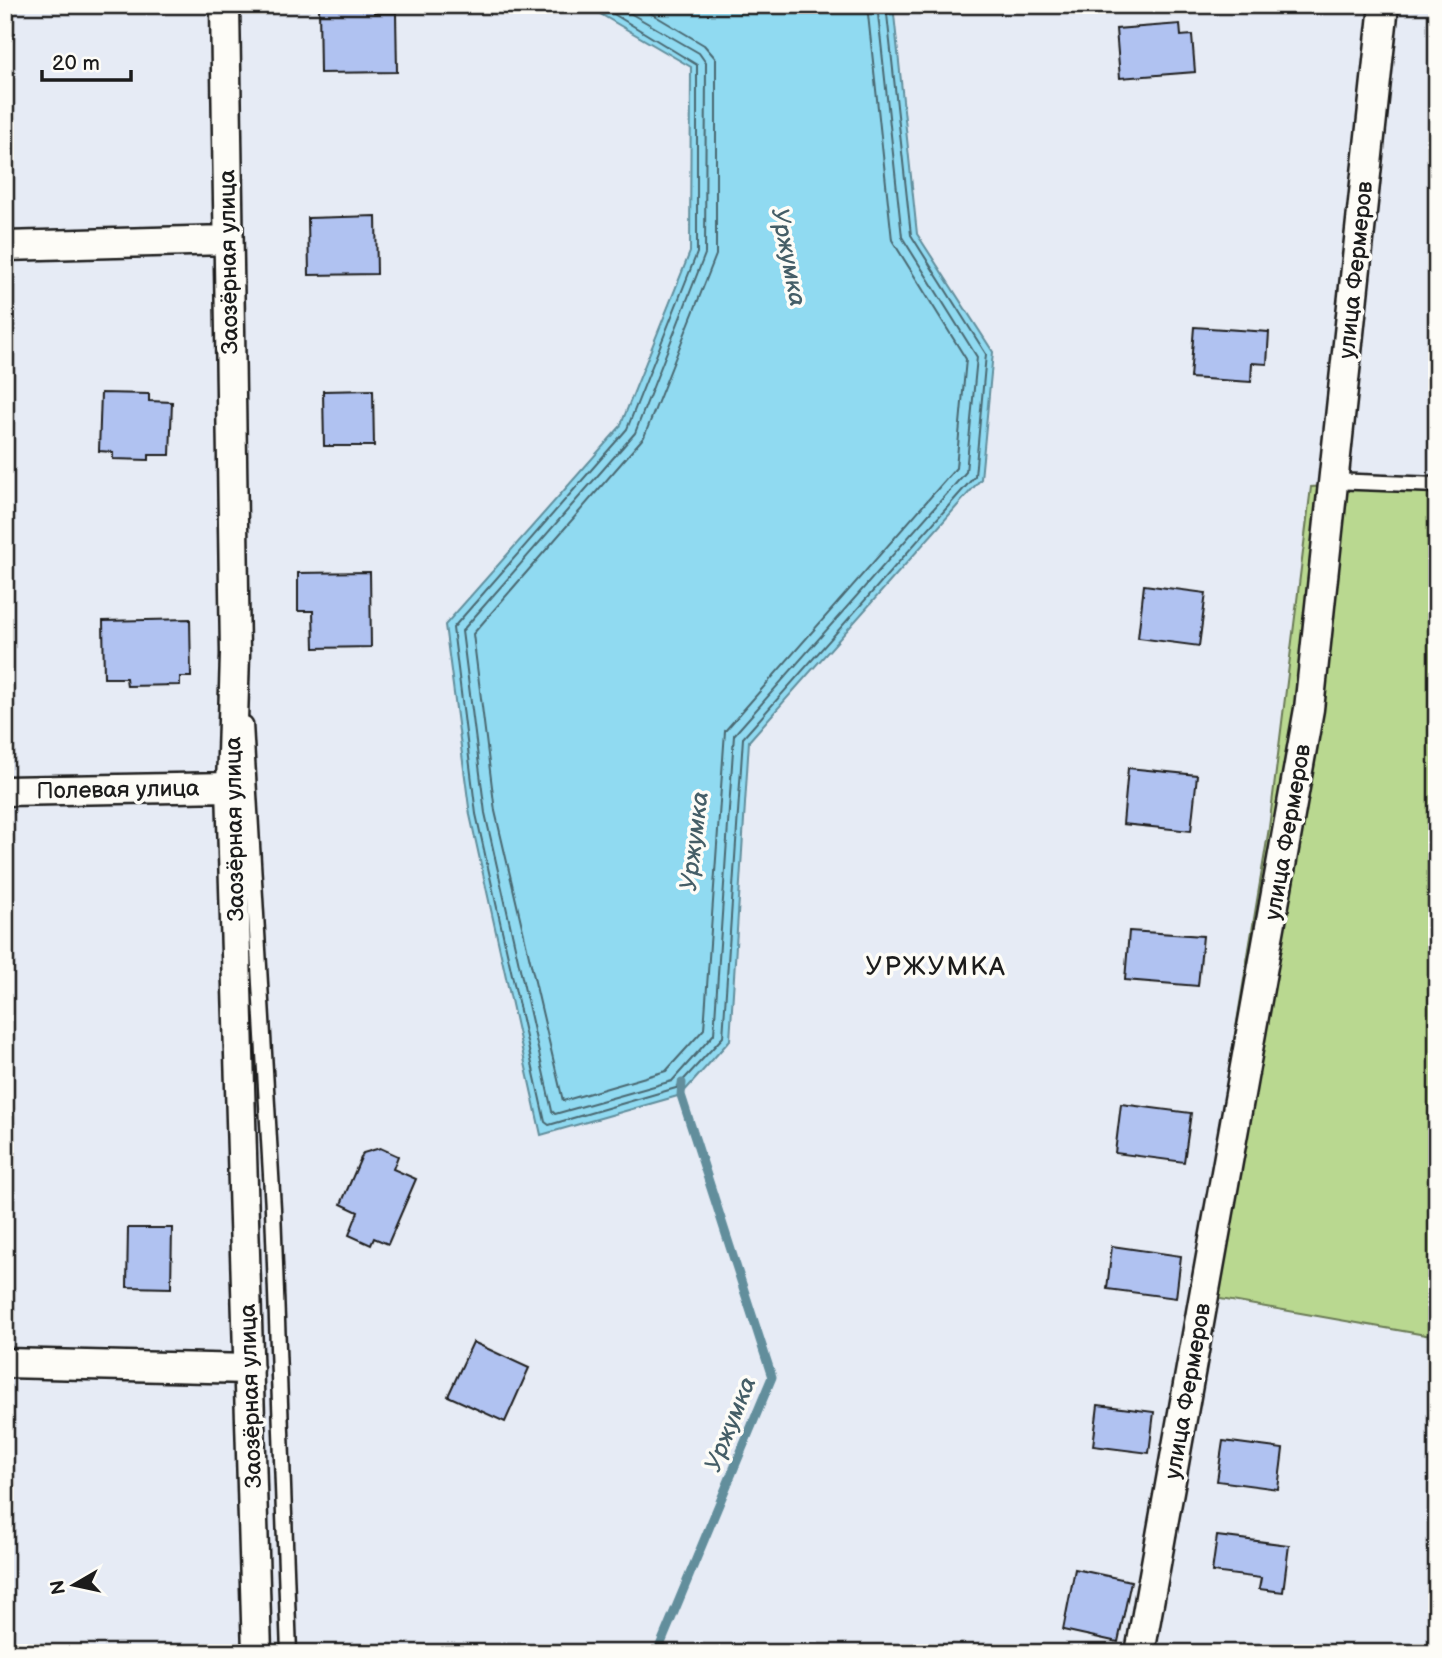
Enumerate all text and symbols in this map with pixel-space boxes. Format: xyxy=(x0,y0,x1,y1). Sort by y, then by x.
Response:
scale bar xyxy=(42,38,131,82)
text: 20 m xyxy=(52,51,100,76)
street label: Заозёрная улица xyxy=(213,169,245,355)
street label: улица Фермеров xyxy=(1333,180,1379,360)
water label: Уржумка xyxy=(765,205,812,309)
street label: Заозёрная улица xyxy=(219,736,251,922)
street label: улица Фермеров xyxy=(1259,742,1317,922)
street label: Полевая улица xyxy=(36,775,200,805)
water label: Уржумка xyxy=(674,790,715,892)
district label: УРЖУМКА xyxy=(865,952,1007,983)
street label: улица Фермеров xyxy=(1159,1301,1217,1481)
street label: Заозёрная улица xyxy=(234,1303,268,1489)
water label: Уржумка xyxy=(698,1372,763,1476)
north arrow xyxy=(38,1550,108,1620)
text: N xyxy=(46,1579,71,1596)

